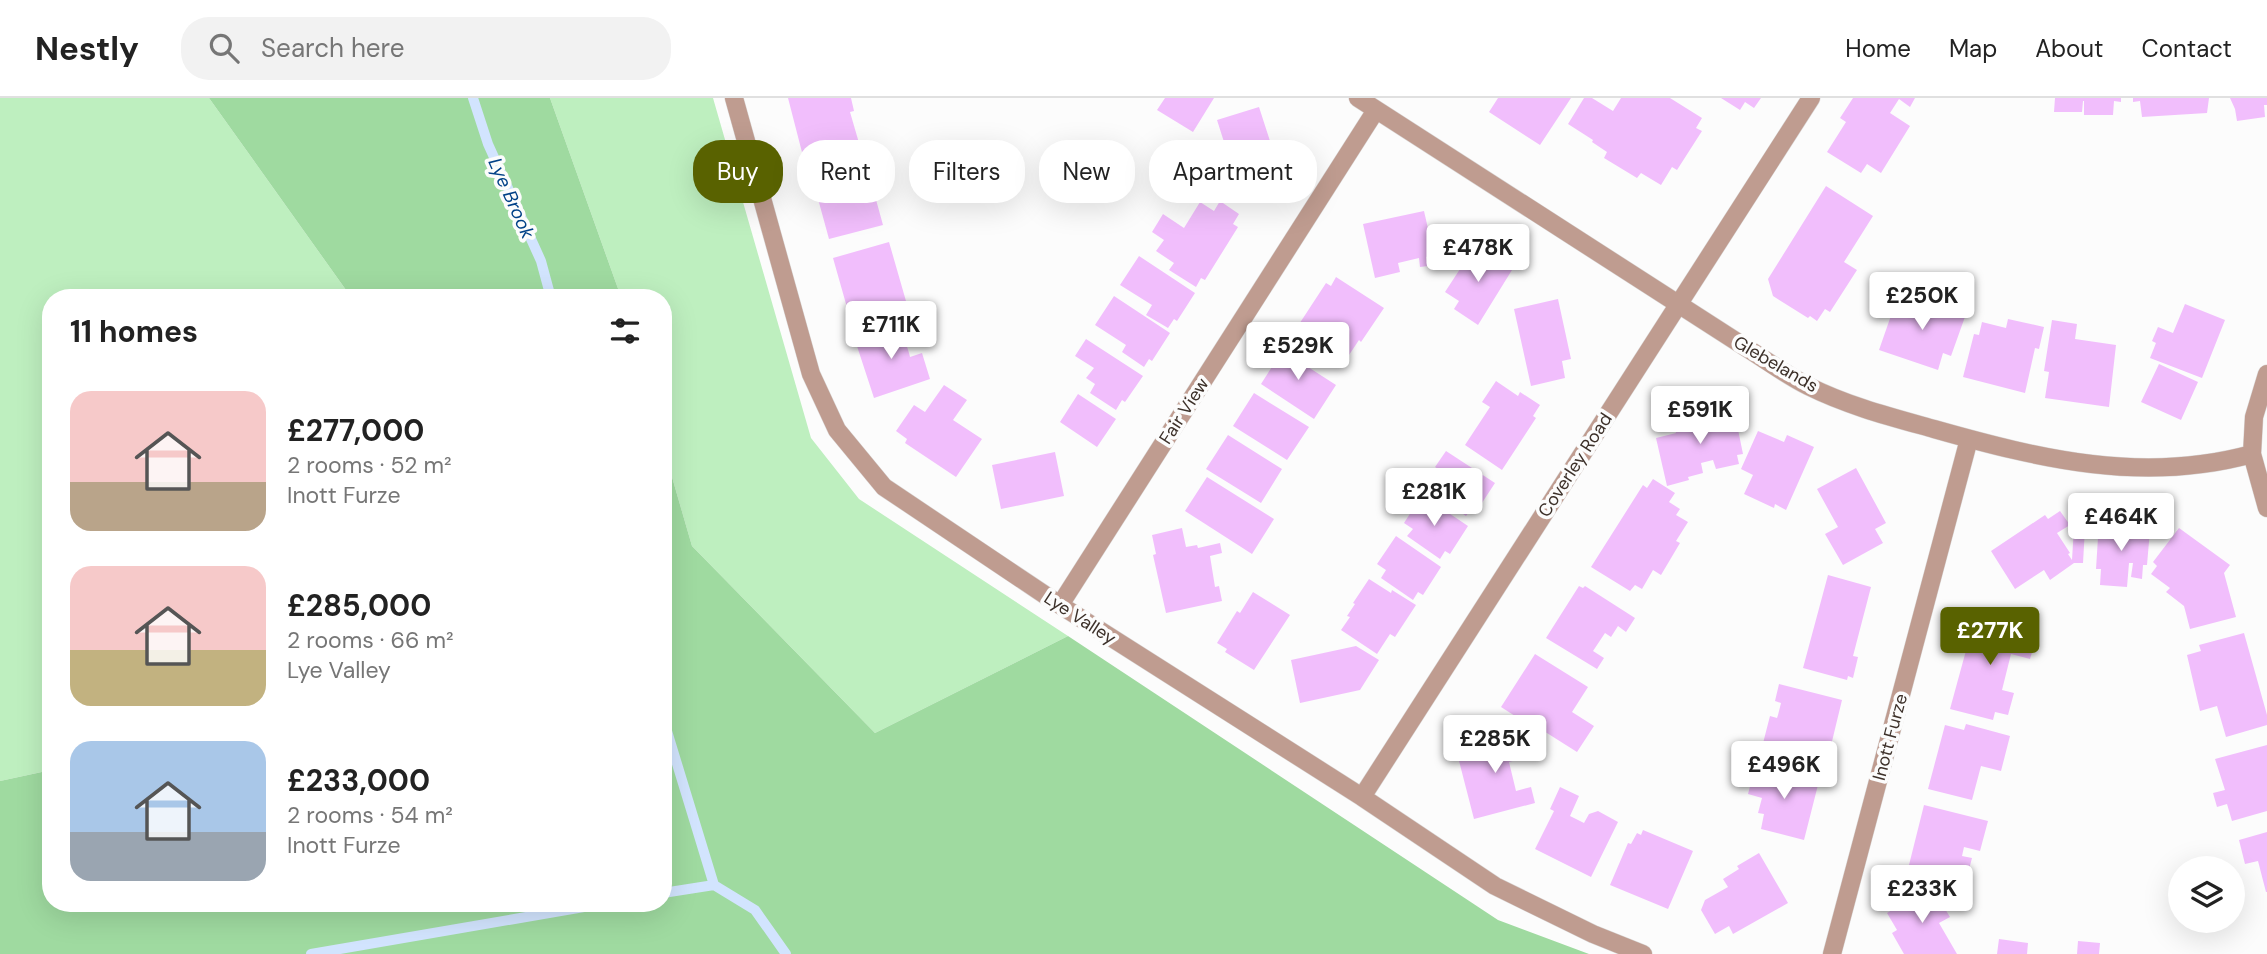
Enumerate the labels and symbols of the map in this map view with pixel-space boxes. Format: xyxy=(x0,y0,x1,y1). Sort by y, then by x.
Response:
water label: Lye Brook xyxy=(483,154,541,243)
pin: £478K xyxy=(1429,225,1527,284)
pin: £250K xyxy=(1873,272,1971,332)
pin: £711K xyxy=(842,302,940,361)
pin: £529K xyxy=(1249,322,1347,382)
street label: Glebelands xyxy=(1729,330,1823,398)
street label: Fair View xyxy=(1154,373,1215,449)
pin: £591K xyxy=(1651,386,1749,446)
street label: Coverley Road xyxy=(1532,408,1618,522)
pin: £281K xyxy=(1385,468,1483,528)
pin: £464K xyxy=(2072,494,2170,553)
street label: Lye Valley xyxy=(1039,586,1121,650)
pin: £277K xyxy=(1941,608,2039,667)
street label: Inott Furze xyxy=(1867,691,1913,783)
pin: £285K xyxy=(1446,716,1544,775)
pin: £496K xyxy=(1735,742,1833,801)
pin: £233K xyxy=(1873,866,1971,925)

